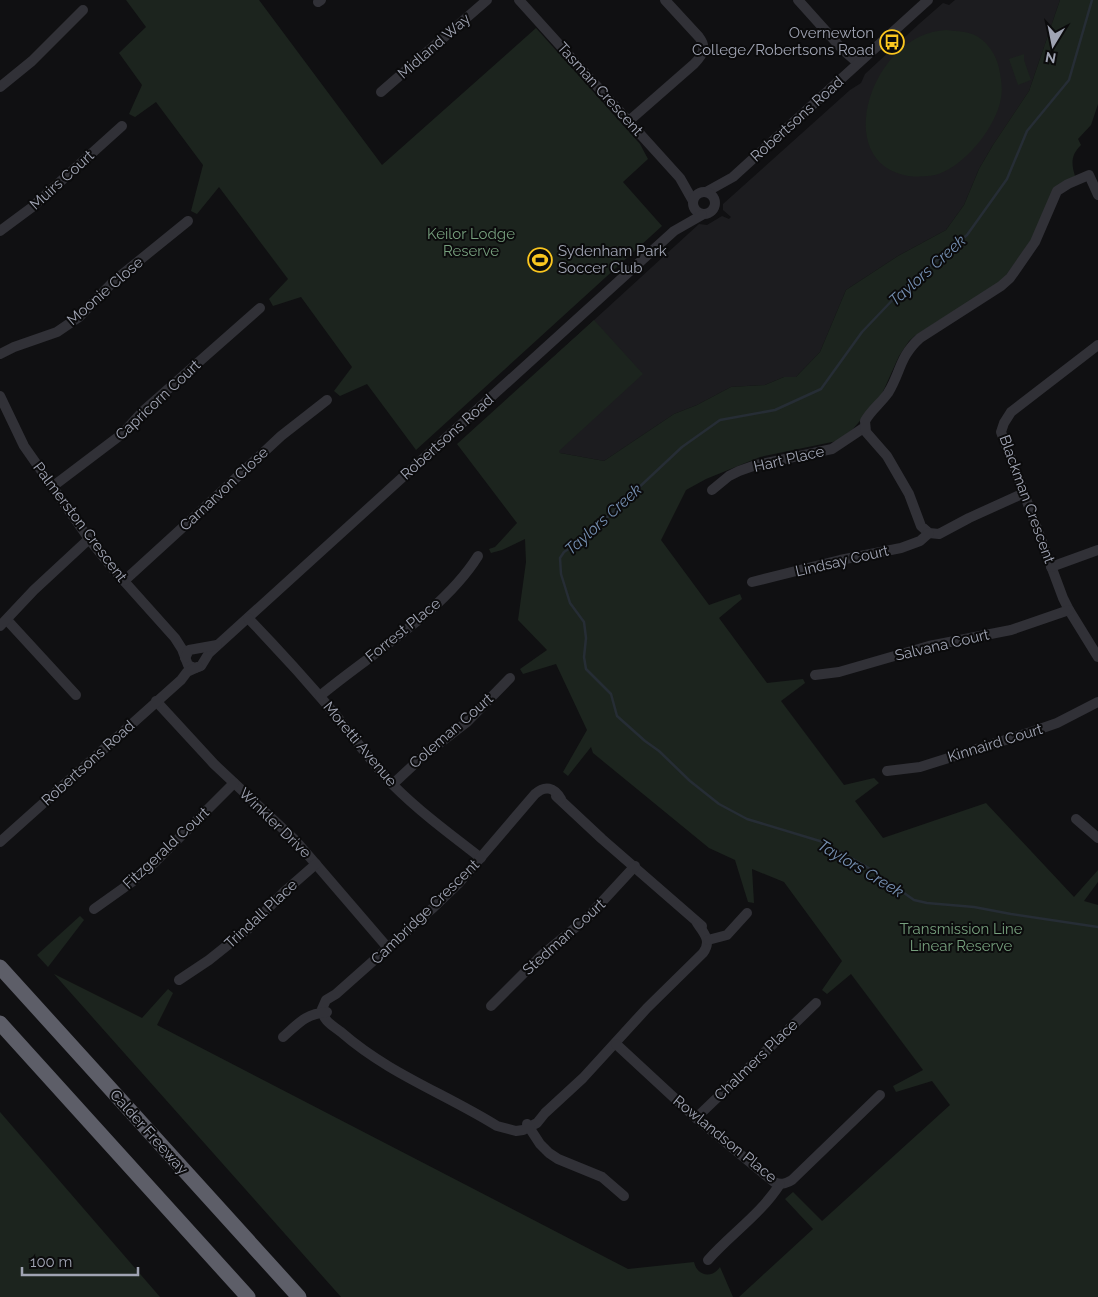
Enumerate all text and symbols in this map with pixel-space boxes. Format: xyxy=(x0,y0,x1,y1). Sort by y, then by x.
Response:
street label: Midland Way xyxy=(394,10,474,82)
north arrow xyxy=(1028,20,1078,70)
place label: Overnewton College/Robertsons Road xyxy=(692,24,874,59)
bus stop icon: Overnewton College/Robertsons Road xyxy=(879,29,905,55)
street label: Tasman Crescent xyxy=(553,39,647,139)
text: N xyxy=(1044,49,1057,67)
street label: Robertsons Road xyxy=(747,73,847,165)
street label: Muirs Court xyxy=(26,147,98,213)
park label: Keilor Lodge Reserve xyxy=(427,225,515,260)
water label: Taylors Creek xyxy=(885,231,970,310)
place label: Sydenham Park Soccer Club xyxy=(558,242,667,277)
sports icon: Sydenham Park Soccer Club xyxy=(527,247,553,273)
street label: Moonie Close xyxy=(63,253,147,329)
street label: Capricorn Court xyxy=(112,356,204,444)
street label: Robertsons Road xyxy=(397,391,497,483)
street label: Blackman Crescent xyxy=(995,432,1059,566)
street label: Hart Place xyxy=(752,442,826,476)
street label: Carnarvon Close xyxy=(176,443,272,535)
street label: Palmerston Crescent xyxy=(29,459,131,585)
water label: Taylors Creek xyxy=(561,480,646,559)
street label: Lindsay Court xyxy=(794,542,890,580)
street label: Forrest Place xyxy=(362,594,444,666)
street label: Salvana Court xyxy=(893,625,991,665)
street label: Coleman Court xyxy=(405,690,497,772)
street label: Moretti Avenue xyxy=(319,698,401,790)
street label: Robertsons Road xyxy=(38,717,138,809)
street label: Kinnaird Court xyxy=(945,720,1045,766)
street label: Winkler Drive xyxy=(235,784,315,862)
street label: Fitzgerald Court xyxy=(119,803,213,893)
water label: Taylors Creek xyxy=(814,835,907,902)
street label: Cambridge Crescent xyxy=(367,856,483,968)
street label: Trindall Place xyxy=(221,876,301,952)
street label: Stedman Court xyxy=(519,895,609,979)
park label: Transmission Line Linear Reserve xyxy=(899,920,1023,955)
street label: Chalmers Place xyxy=(711,1016,802,1104)
street label: Calder Freeway xyxy=(106,1086,192,1178)
street label: Rowlandson Place xyxy=(670,1092,781,1186)
scale bar xyxy=(22,1244,139,1276)
text: 100 m xyxy=(30,1253,72,1271)

